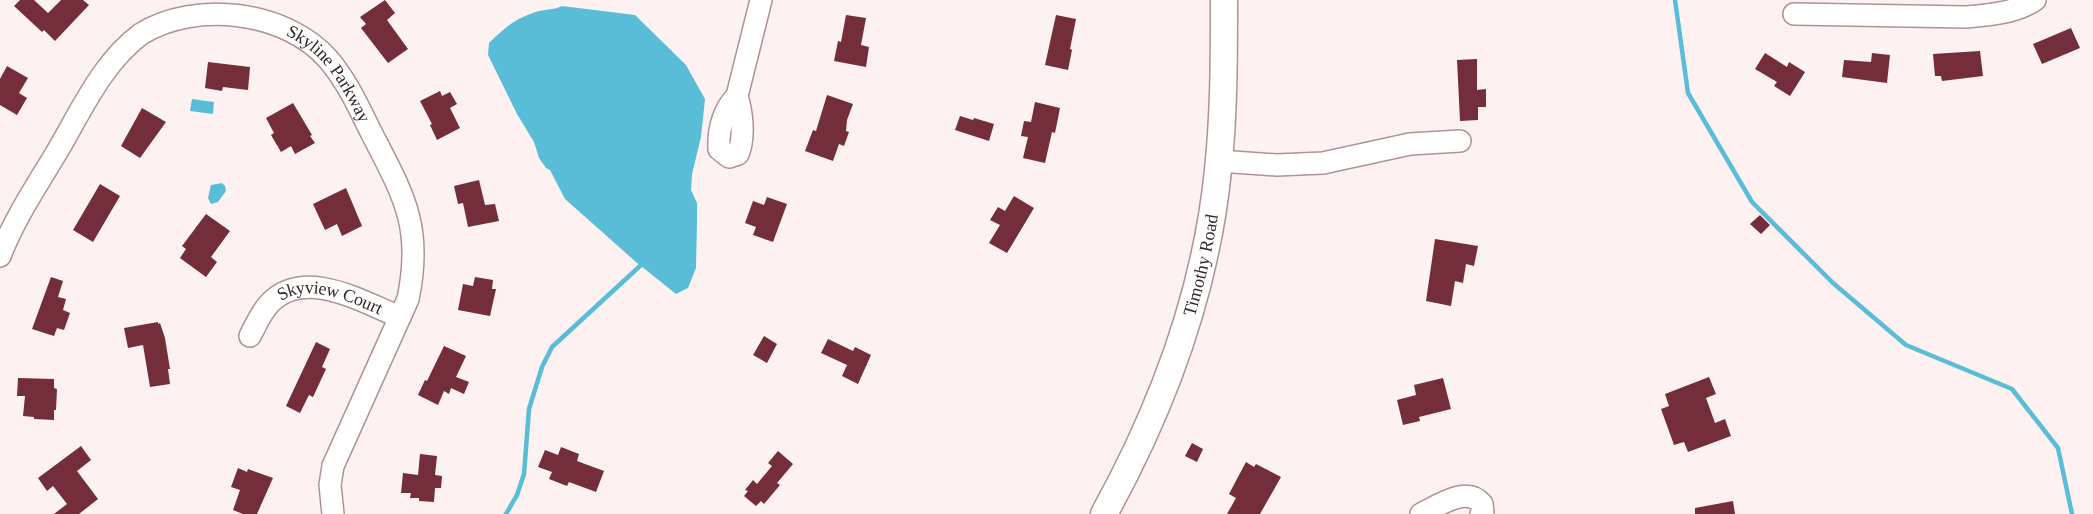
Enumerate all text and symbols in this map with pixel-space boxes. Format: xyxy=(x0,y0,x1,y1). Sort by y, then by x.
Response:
street label: Skyline Parkway xyxy=(284,21,375,126)
street label: Timothy Road xyxy=(1179,213,1222,318)
street label: Skyview Court xyxy=(274,277,386,318)

